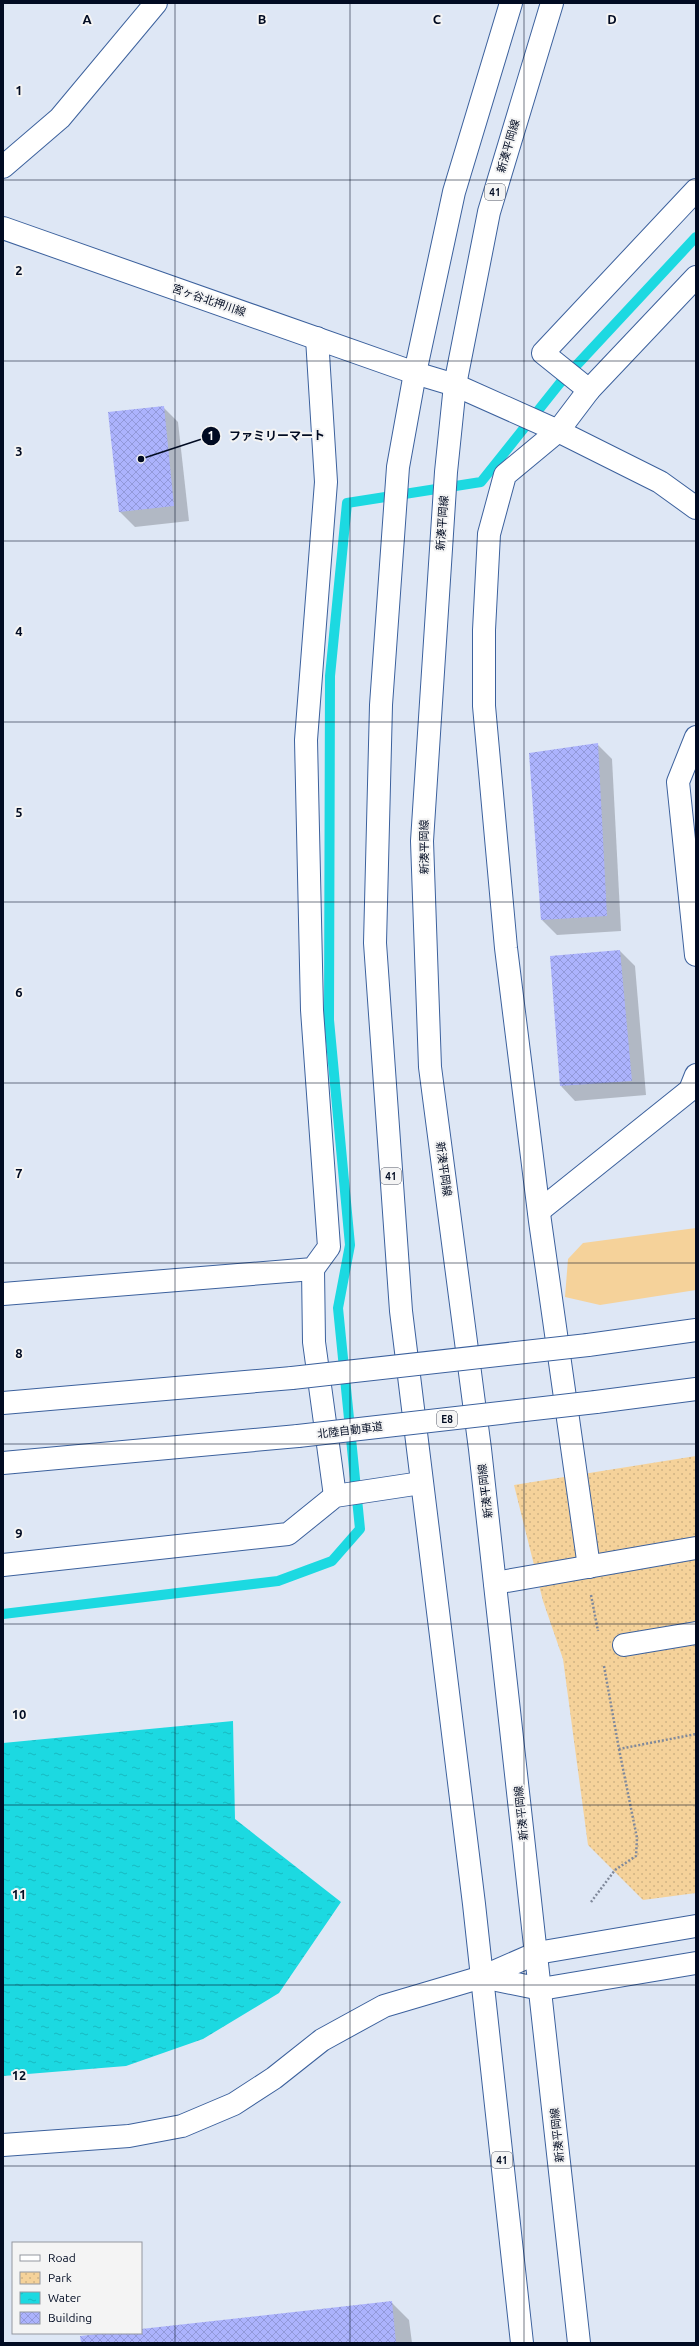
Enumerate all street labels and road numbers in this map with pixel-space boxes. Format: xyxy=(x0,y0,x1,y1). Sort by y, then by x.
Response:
street label: 新湊平岡線 xyxy=(495,118,521,174)
road number: 41 xyxy=(485,184,505,200)
street label: 宮ヶ谷北押川線 xyxy=(171,282,247,318)
street label: 新湊平岡線 xyxy=(434,495,450,551)
street label: 新湊平岡線 xyxy=(418,820,430,875)
street label: 新湊平岡線 xyxy=(434,1141,454,1197)
road number: 41 xyxy=(381,1168,401,1184)
road number: E8 xyxy=(437,1411,457,1427)
street label: 北陸自動車道 xyxy=(317,1420,383,1440)
street label: 新湊平岡線 xyxy=(476,1463,494,1519)
street label: 新湊平岡線 xyxy=(512,1785,530,1841)
street label: 新湊平岡線 xyxy=(548,2107,566,2163)
road number: 41 xyxy=(492,2152,512,2168)

